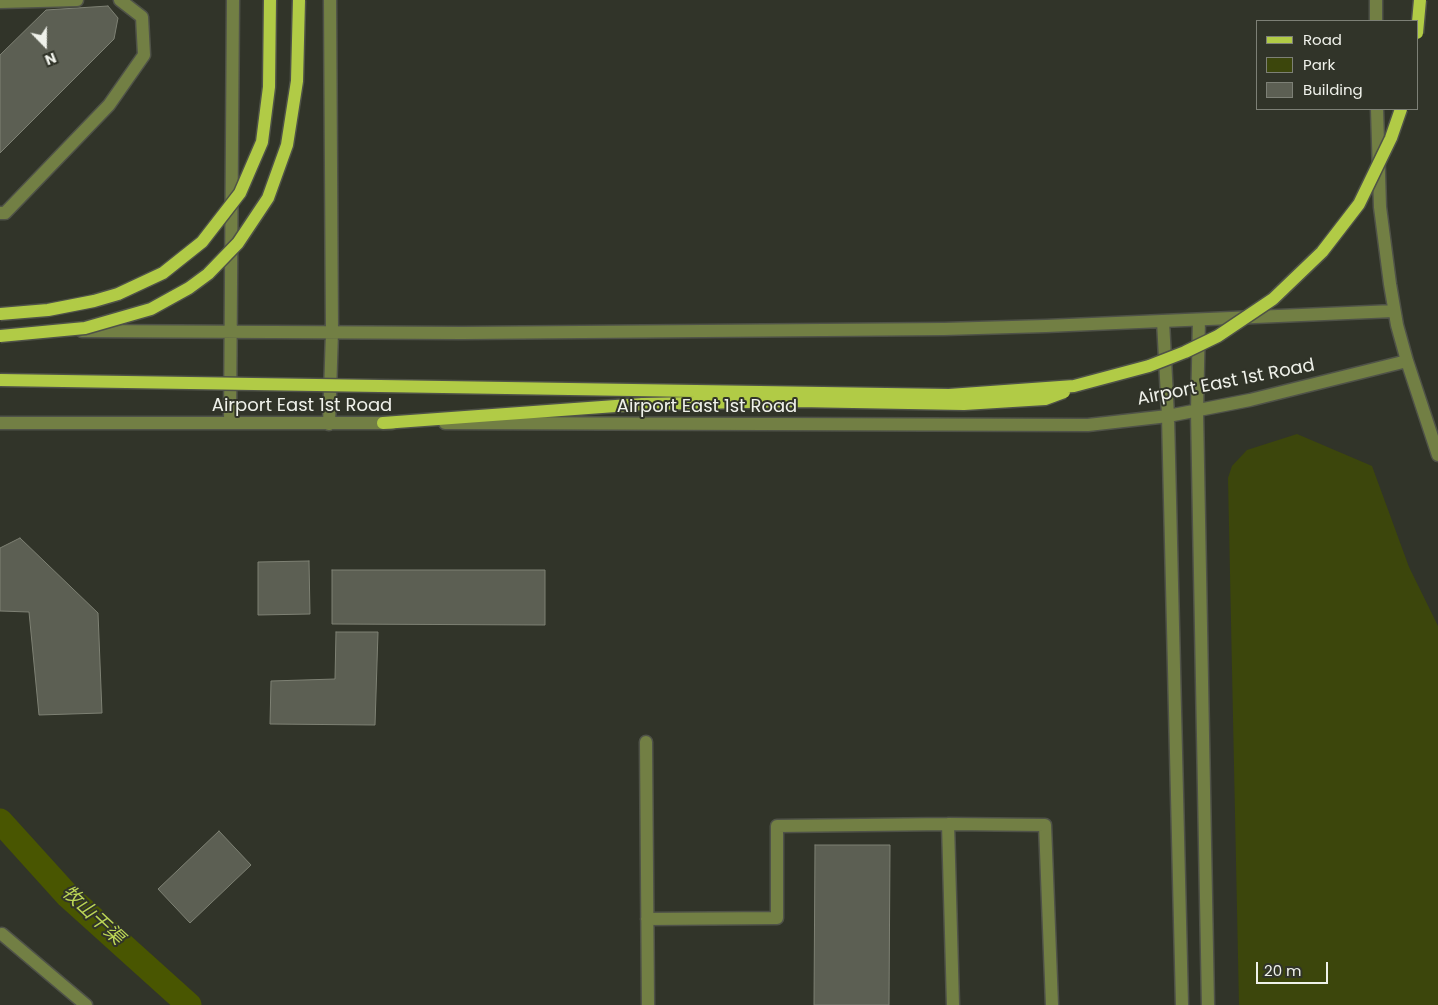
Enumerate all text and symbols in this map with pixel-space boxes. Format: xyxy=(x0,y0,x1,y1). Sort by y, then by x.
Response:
north arrow xyxy=(20,20,70,70)
legend xyxy=(1256,20,1418,110)
text: Road xyxy=(1303,29,1342,50)
text: N xyxy=(42,48,59,70)
text: Park xyxy=(1303,54,1335,75)
text: Building xyxy=(1303,79,1363,100)
street label: Airport East 1st Road xyxy=(1135,355,1317,411)
street label: Airport East 1st Road xyxy=(212,395,392,417)
street label: Airport East 1st Road xyxy=(617,396,797,418)
water label: 牧山干渠 xyxy=(56,882,128,950)
scale bar xyxy=(1258,952,1330,984)
text: 20 m xyxy=(1264,960,1302,981)

